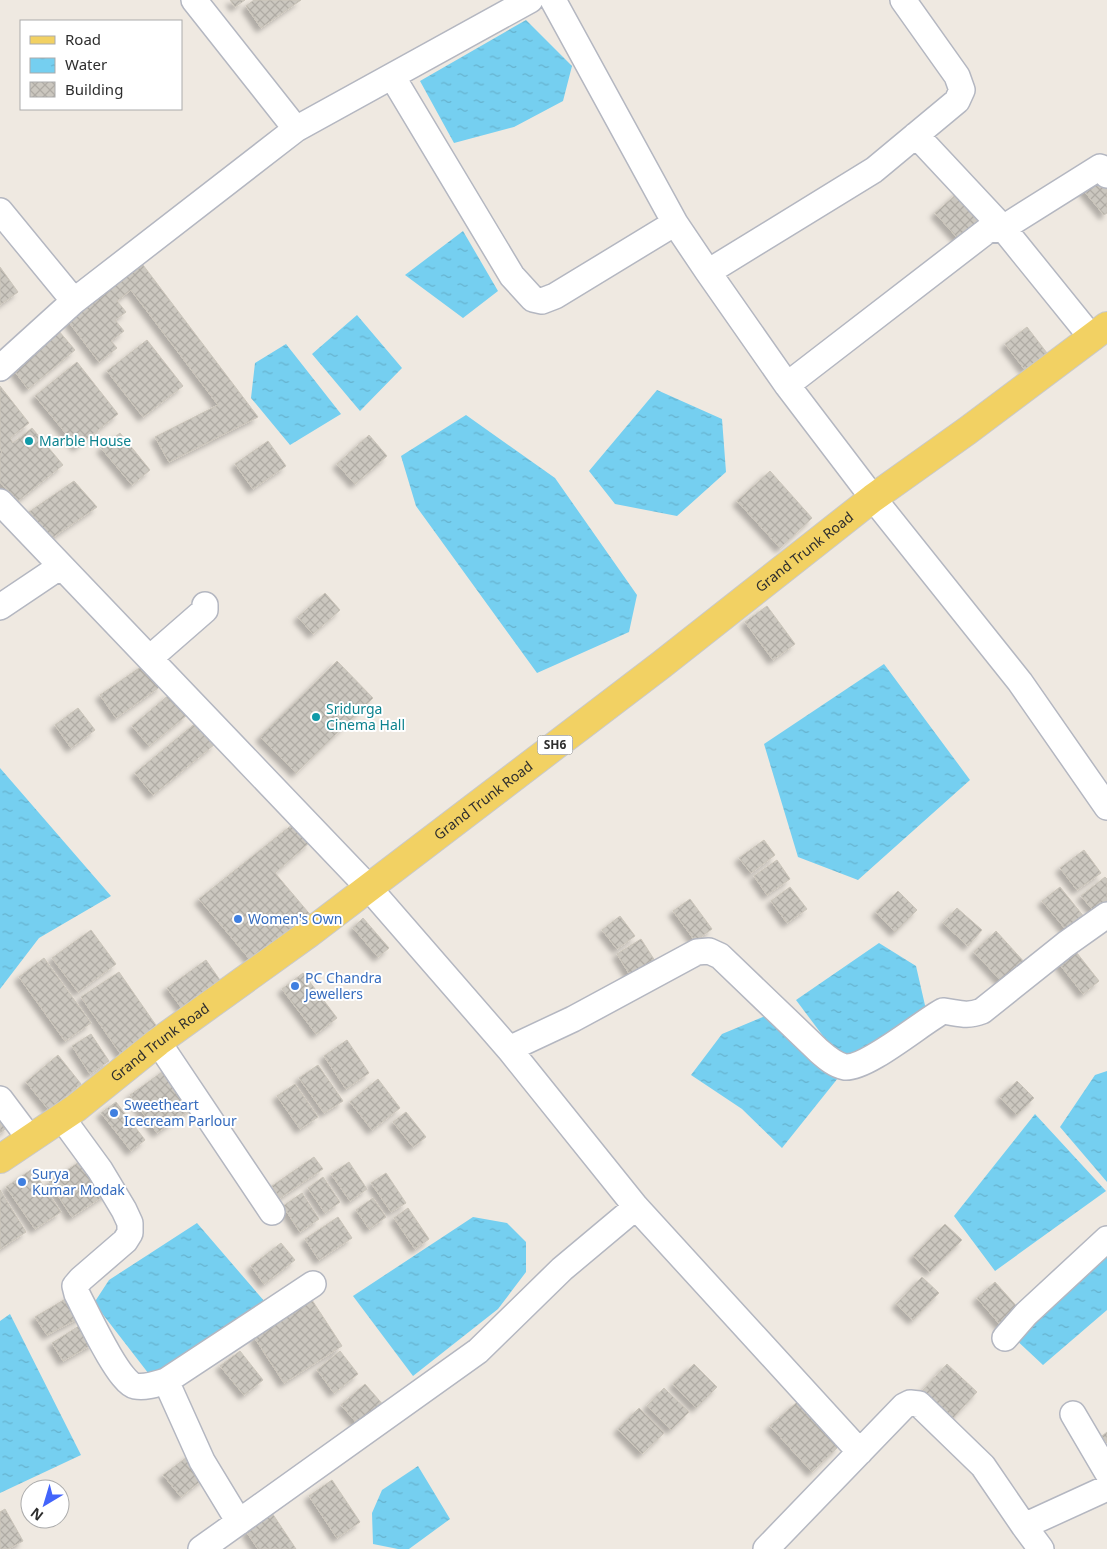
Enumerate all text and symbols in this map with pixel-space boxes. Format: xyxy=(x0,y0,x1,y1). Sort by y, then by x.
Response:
legend xyxy=(20,20,182,110)
text: Road xyxy=(65,29,101,49)
text: Water xyxy=(65,54,107,74)
text: Building xyxy=(65,79,123,99)
place label: Marble House xyxy=(39,431,131,450)
marker: Marble House xyxy=(23,435,35,447)
street label: Grand Trunk Road xyxy=(751,507,857,596)
place label: Sridurga Cinema Hall xyxy=(326,699,405,734)
marker: Sridurga Cinema Hall xyxy=(310,711,322,723)
road number: SH6 xyxy=(538,736,572,754)
street label: Grand Trunk Road xyxy=(430,756,536,844)
place label: Women's Own xyxy=(248,909,342,928)
marker: Women's Own xyxy=(232,913,244,925)
place label: PC Chandra Jewellers xyxy=(303,968,382,1003)
marker: PC Chandra Jewellers xyxy=(289,980,301,992)
street label: Grand Trunk Road xyxy=(106,998,213,1086)
place label: Sweetheart Icecream Parlour xyxy=(124,1095,237,1130)
marker: Sweetheart Icecream Parlour xyxy=(108,1107,120,1119)
place label: Surya Kumar Modak xyxy=(32,1164,125,1199)
marker: Surya Kumar Modak xyxy=(16,1176,28,1188)
north arrow xyxy=(20,1479,70,1529)
text: N xyxy=(26,1504,47,1526)

